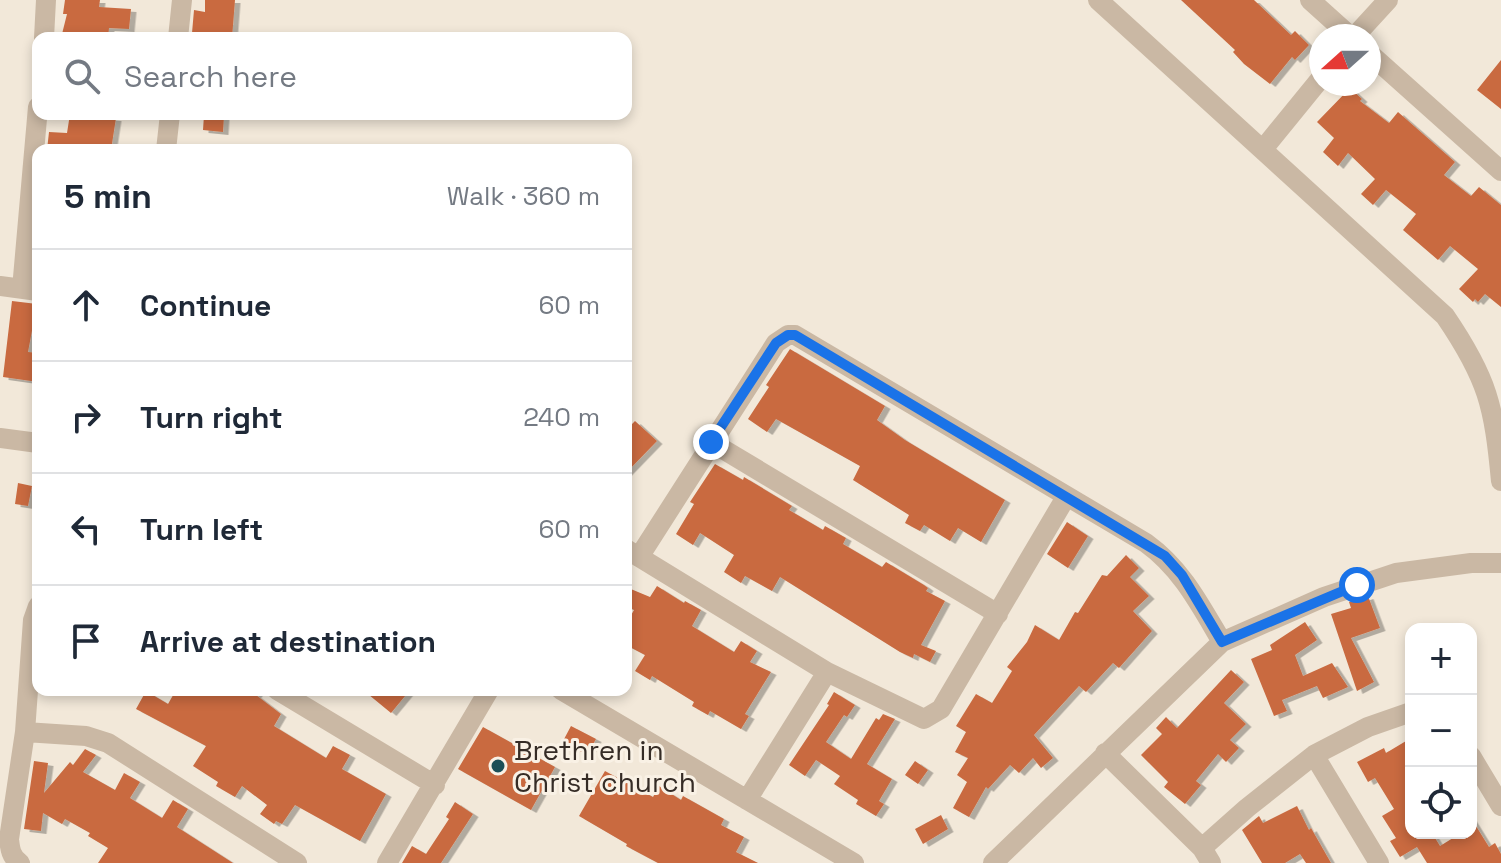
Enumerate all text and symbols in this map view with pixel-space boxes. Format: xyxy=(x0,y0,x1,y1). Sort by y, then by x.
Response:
north arrow xyxy=(1309,24,1381,96)
search box xyxy=(32,32,632,120)
icon: search xyxy=(60,54,104,98)
text: Search here xyxy=(124,57,297,96)
text: 5 min xyxy=(64,175,152,218)
text: Walk · 360 m xyxy=(447,179,600,213)
icon: ahead xyxy=(64,283,108,327)
text: Continue xyxy=(140,286,271,325)
text: 60 m xyxy=(538,288,600,322)
icon: right xyxy=(64,395,108,439)
text: Turn right xyxy=(140,398,283,437)
text: 240 m xyxy=(523,400,600,434)
route end xyxy=(693,424,729,460)
icon: left xyxy=(64,507,108,551)
text: Turn left xyxy=(140,510,263,549)
text: 60 m xyxy=(538,512,600,546)
route start xyxy=(1339,567,1375,603)
icon: arrive xyxy=(64,619,108,663)
text: Arrive at destination xyxy=(140,622,436,661)
map controls xyxy=(1405,623,1477,839)
button: + xyxy=(1405,623,1477,695)
button: − xyxy=(1405,695,1477,767)
place label: Brethren in Christ church xyxy=(514,732,696,800)
marker: Brethren in Christ church xyxy=(489,757,507,775)
button: locate xyxy=(1405,767,1477,839)

